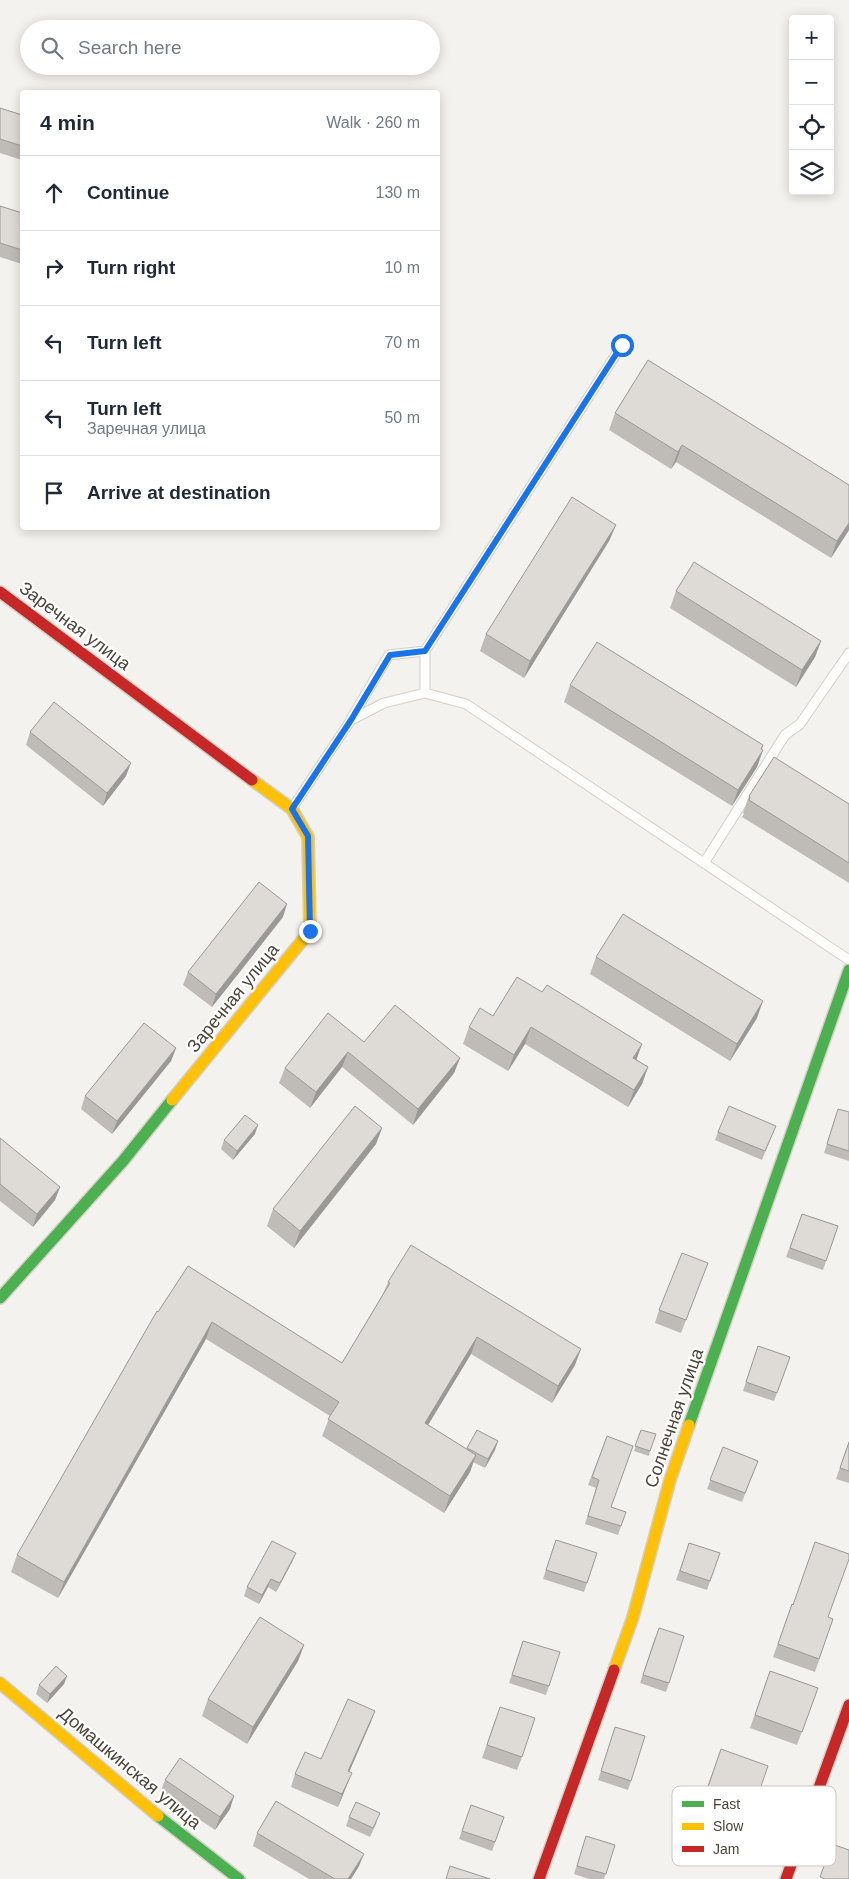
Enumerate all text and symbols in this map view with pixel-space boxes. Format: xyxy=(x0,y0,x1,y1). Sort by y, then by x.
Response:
map controls xyxy=(789,15,834,195)
button: + xyxy=(789,15,834,60)
search box xyxy=(20,20,440,75)
icon: search xyxy=(38,34,66,62)
text: Search here xyxy=(78,37,182,58)
button: − xyxy=(789,60,834,105)
button: locate xyxy=(789,105,834,150)
text: 4 min xyxy=(40,111,95,134)
text: Walk · 260 m xyxy=(326,114,420,131)
button: layers xyxy=(789,150,834,195)
icon: ahead xyxy=(40,179,68,207)
text: Continue xyxy=(87,182,169,203)
text: 130 m xyxy=(376,184,420,201)
icon: right xyxy=(40,254,68,282)
text: Turn right xyxy=(87,257,175,278)
text: 10 m xyxy=(384,259,420,276)
icon: left xyxy=(40,329,68,357)
text: Turn left xyxy=(87,332,162,353)
text: 70 m xyxy=(384,334,420,351)
route start xyxy=(611,334,634,357)
text: Turn left xyxy=(87,398,162,419)
icon: left xyxy=(40,404,68,432)
text: 50 m xyxy=(384,409,420,426)
text: Заречная улица xyxy=(87,420,206,437)
icon: arrive xyxy=(40,479,68,507)
text: Arrive at destination xyxy=(87,482,271,503)
street label: Заречная улица xyxy=(16,578,135,675)
route end xyxy=(299,920,322,943)
street label: Заречная улица xyxy=(183,939,284,1056)
street label: Солнечная улица xyxy=(641,1345,708,1490)
street label: Домашкинская улица xyxy=(55,1703,206,1834)
legend xyxy=(672,1786,836,1866)
text: Fast xyxy=(713,1796,740,1812)
text: Slow xyxy=(713,1818,744,1834)
text: Jam xyxy=(713,1841,739,1857)

